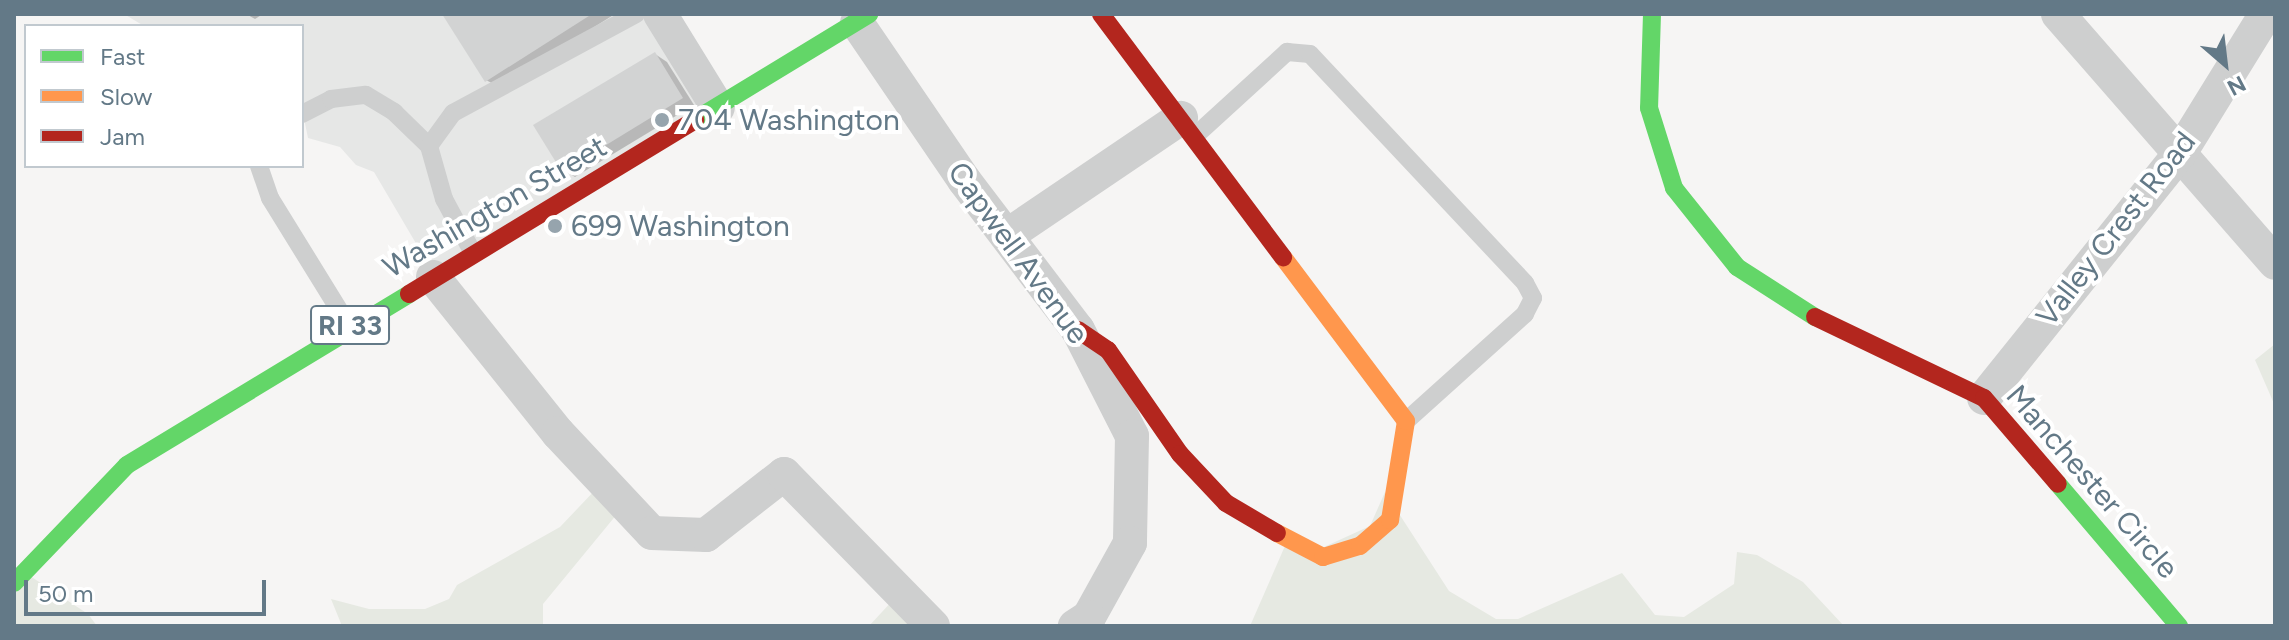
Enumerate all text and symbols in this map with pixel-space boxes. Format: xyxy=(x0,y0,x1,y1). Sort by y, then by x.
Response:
legend xyxy=(24,24,304,168)
north arrow xyxy=(2185,24,2265,104)
text: Fast xyxy=(100,42,145,71)
text: N xyxy=(2223,70,2250,102)
text: Slow xyxy=(100,82,152,111)
place label: 704 Washington xyxy=(678,102,900,138)
marker: 704 Washington xyxy=(653,111,671,129)
text: Jam xyxy=(100,122,145,151)
street label: Valley Crest Road xyxy=(2029,124,2203,334)
street label: Washington Street xyxy=(377,128,613,286)
street label: Capwell Avenue xyxy=(940,155,1096,351)
place label: 699 Washington xyxy=(571,208,790,244)
marker: 699 Washington xyxy=(546,217,564,235)
road number: RI 33 xyxy=(310,301,390,349)
street label: Manchester Circle xyxy=(1998,378,2186,586)
scale bar xyxy=(28,564,270,614)
text: 50 m xyxy=(38,579,94,608)

